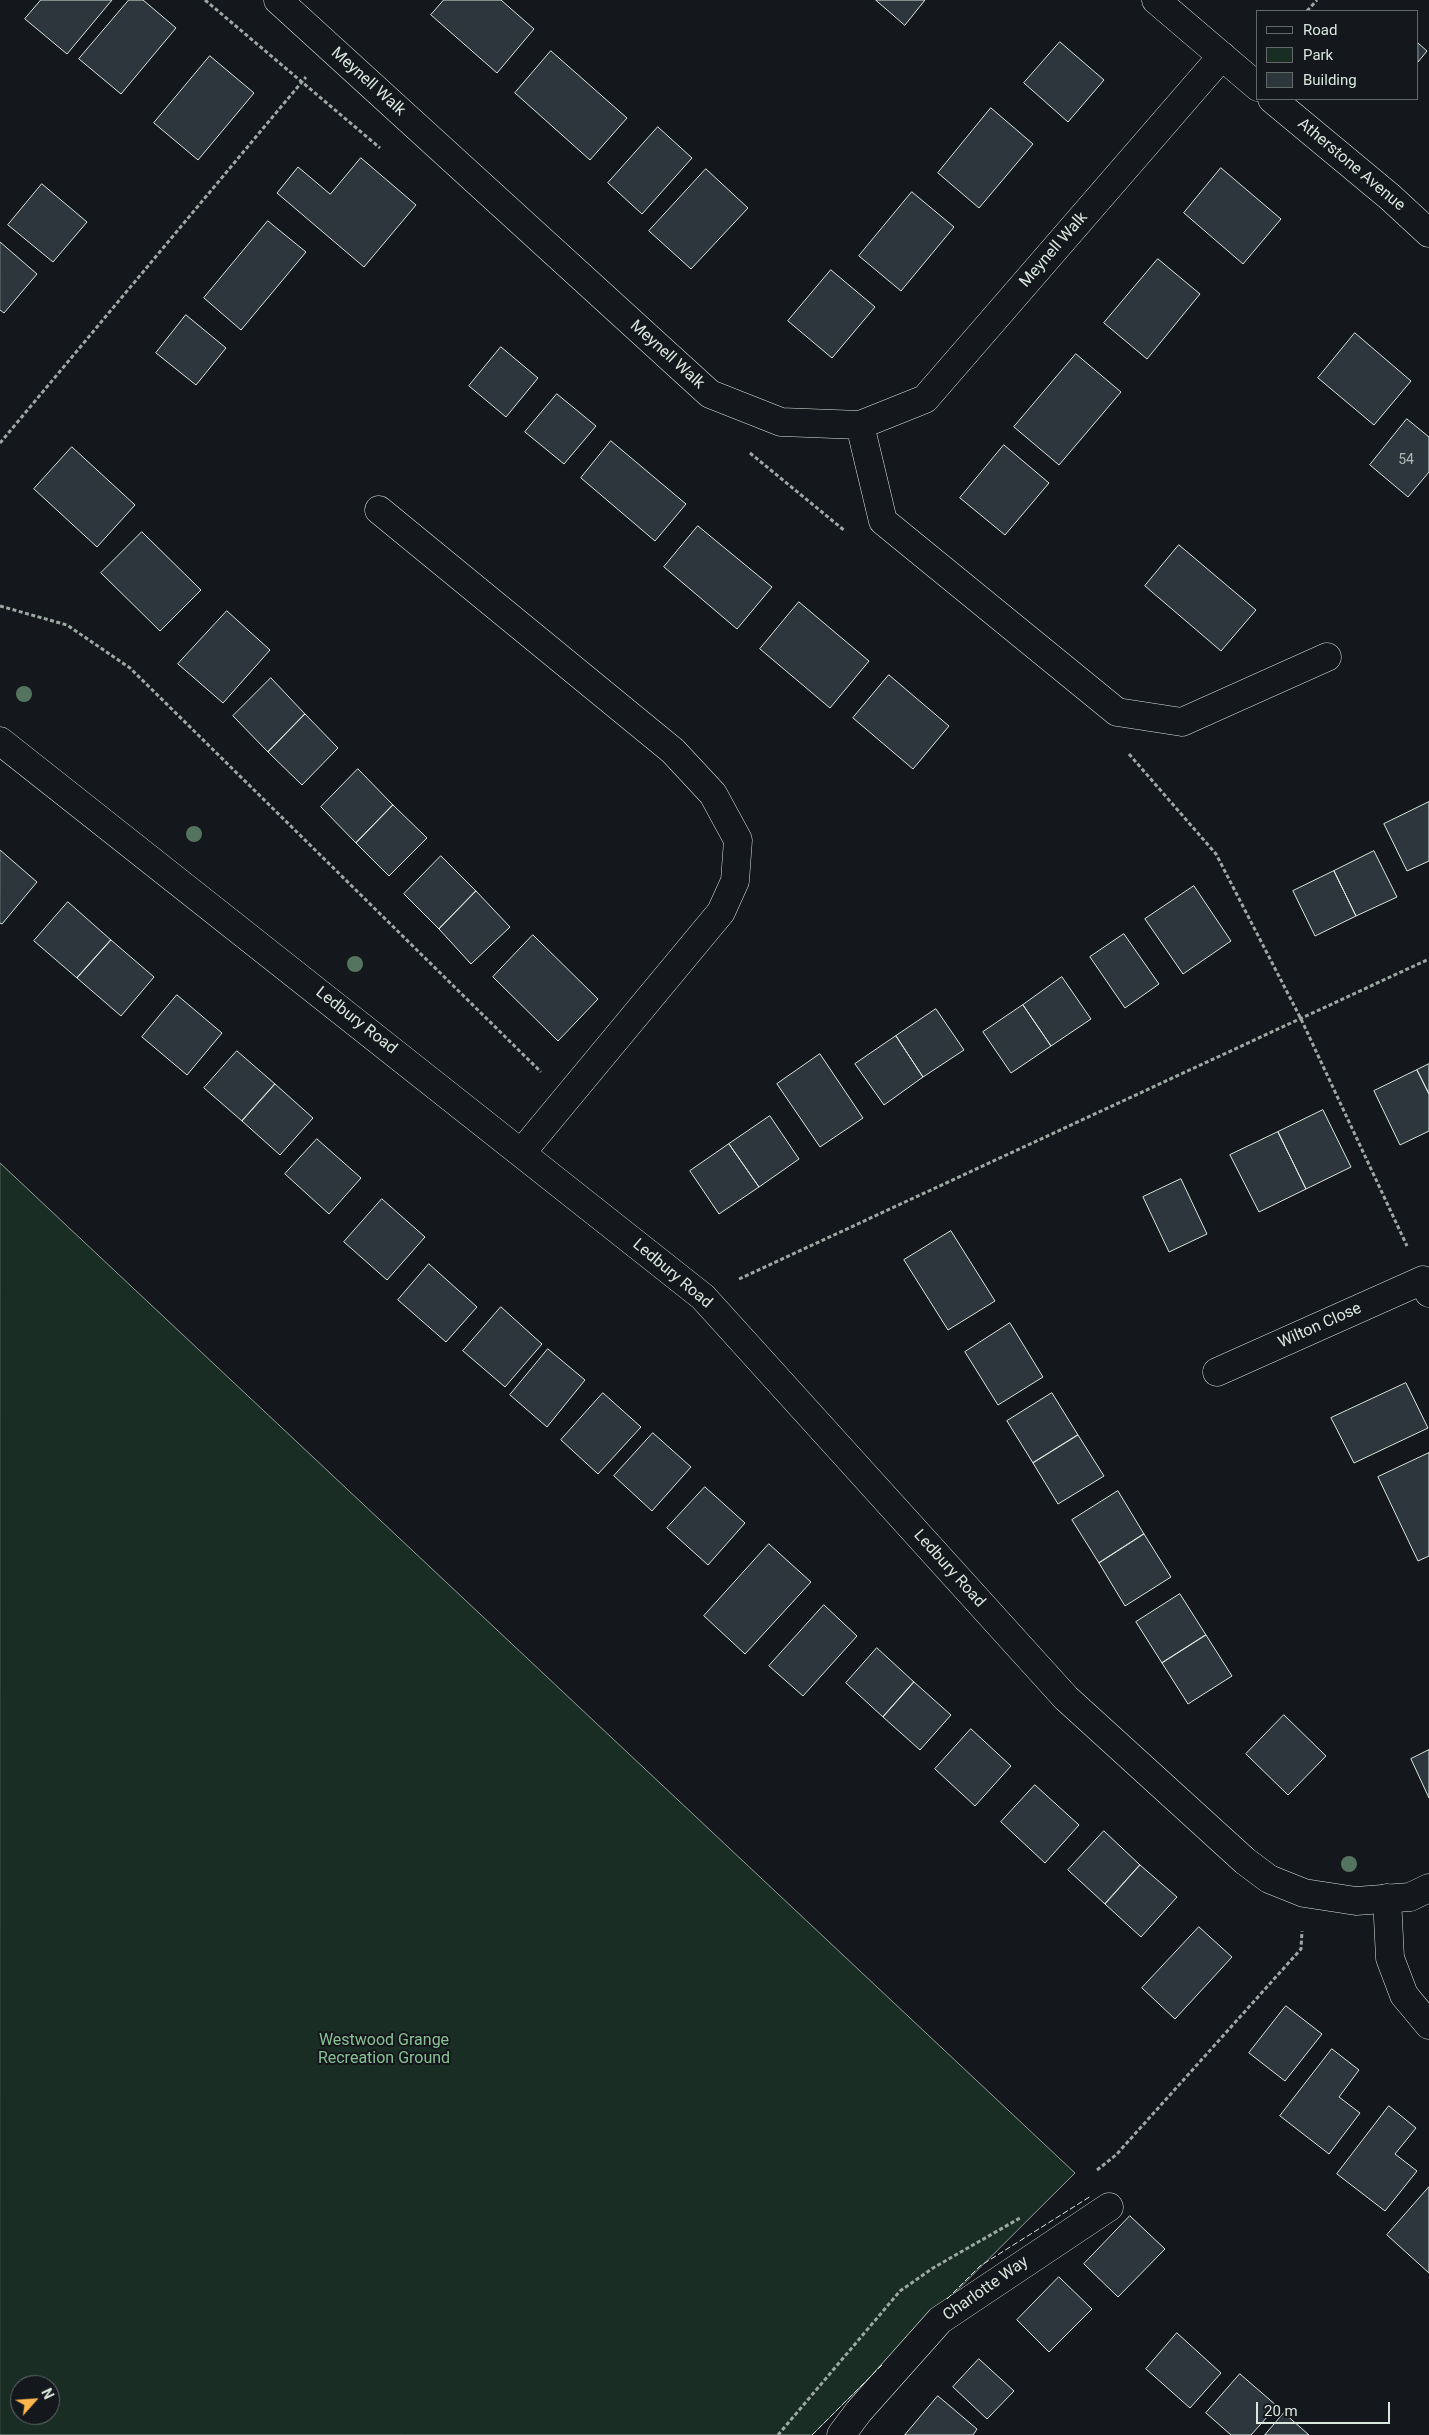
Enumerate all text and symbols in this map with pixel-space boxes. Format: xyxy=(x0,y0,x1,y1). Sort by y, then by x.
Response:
legend xyxy=(1256,10,1419,100)
text: Road xyxy=(1303,21,1337,39)
street label: Meynell Walk xyxy=(327,44,409,120)
text: Park xyxy=(1303,46,1333,64)
text: Building xyxy=(1303,71,1357,89)
street label: Atherstone Avenue xyxy=(1293,114,1409,216)
street label: Meynell Walk xyxy=(1016,208,1092,292)
street label: Meynell Walk xyxy=(626,317,708,393)
house number: 54 xyxy=(1398,452,1414,468)
street label: Ledbury Road xyxy=(312,983,400,1059)
street label: Ledbury Road xyxy=(628,1235,716,1313)
street label: Wilton Close xyxy=(1275,1299,1365,1353)
street label: Ledbury Road xyxy=(909,1526,989,1612)
park label: Westwood Grange Recreation Ground xyxy=(318,2031,450,2069)
street label: Charlotte Way xyxy=(940,2253,1032,2325)
north arrow xyxy=(10,2375,60,2425)
text: N xyxy=(38,2386,57,2402)
scale bar xyxy=(1259,2392,1393,2424)
text: 20 m xyxy=(1264,2402,1298,2420)

